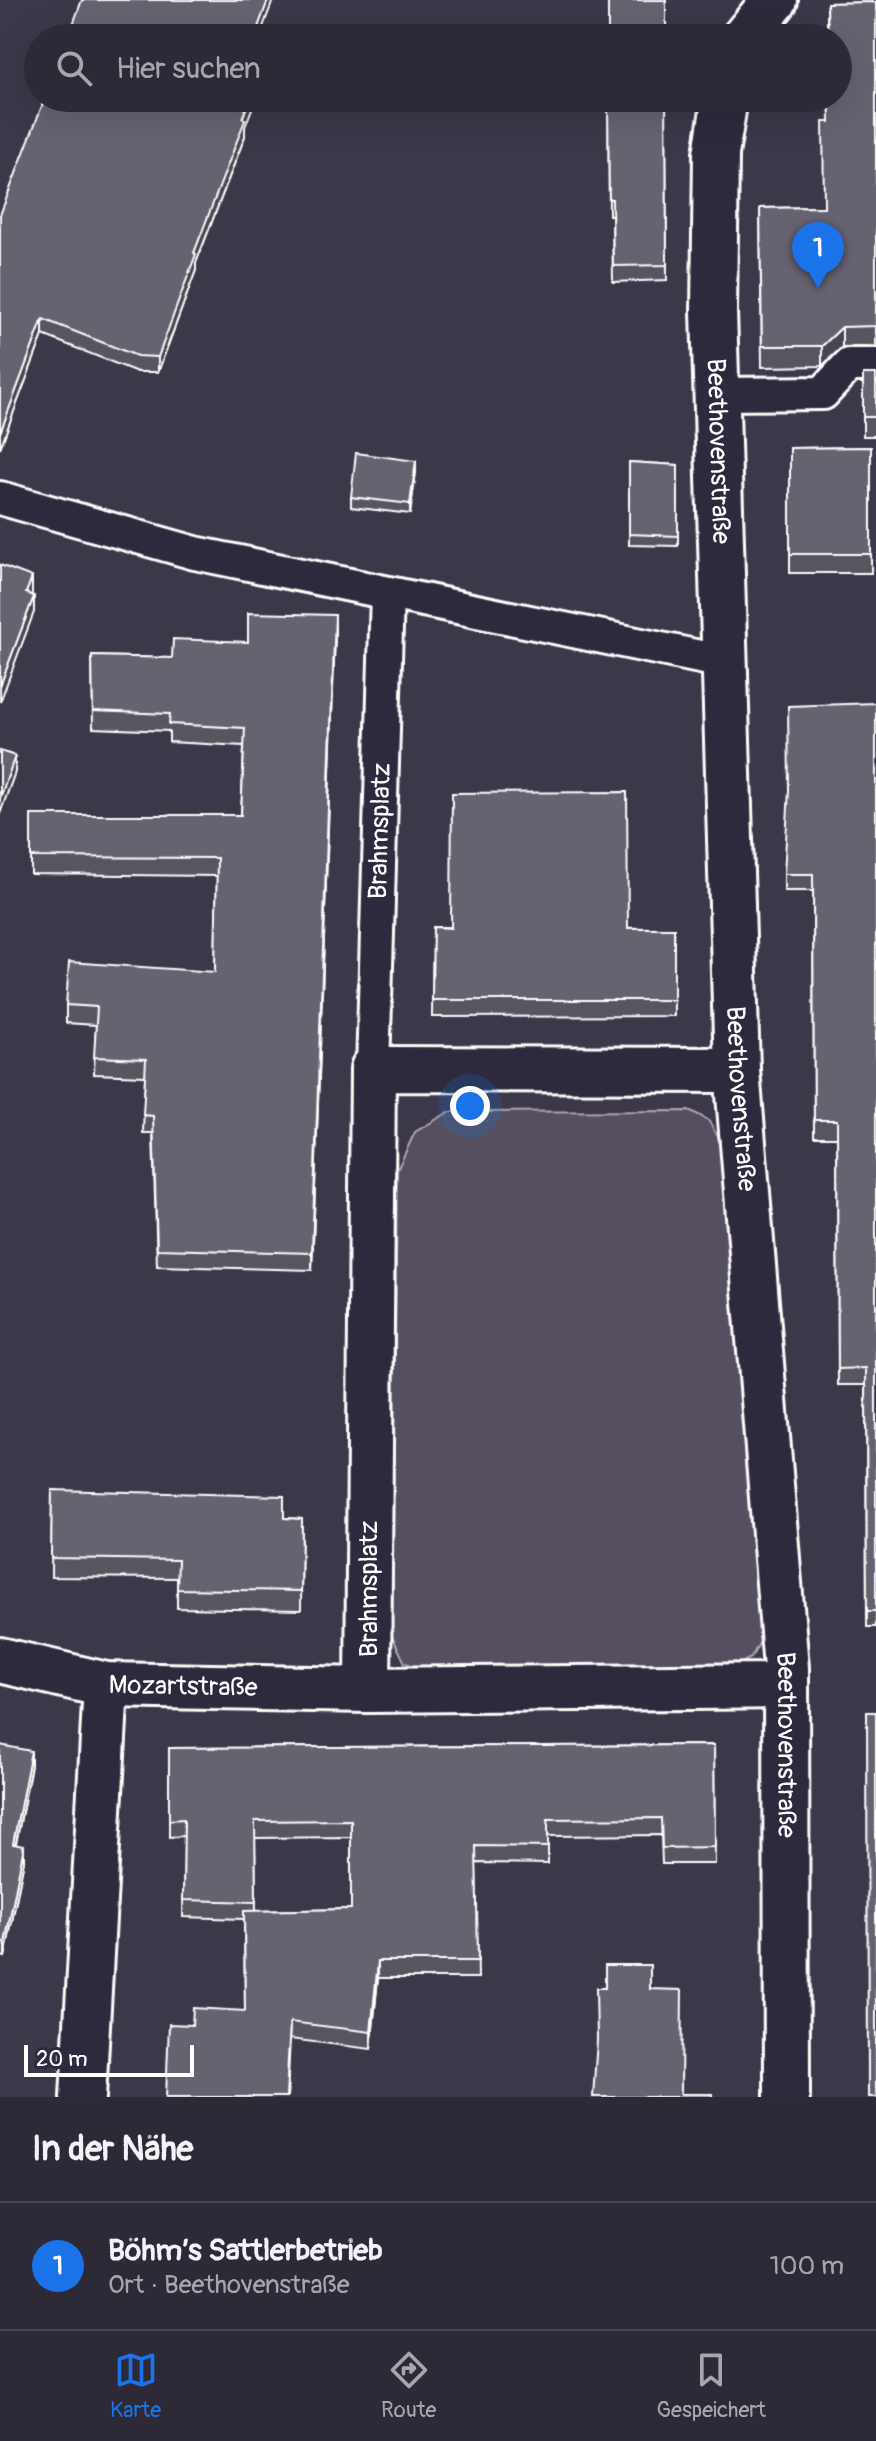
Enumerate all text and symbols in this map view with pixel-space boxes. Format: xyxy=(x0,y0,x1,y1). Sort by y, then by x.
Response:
search box xyxy=(24,24,852,112)
icon: search xyxy=(52,46,96,90)
text: Hier suchen xyxy=(116,50,261,87)
pin: 1 xyxy=(792,222,844,288)
street label: Beethovenstraße xyxy=(699,358,737,545)
street label: Brahmsplatz xyxy=(362,762,398,900)
street label: Beethovenstraße xyxy=(719,1006,763,1193)
your location xyxy=(450,1086,490,1126)
street label: Brahmsplatz xyxy=(353,1521,385,1657)
street label: Beethovenstraße xyxy=(769,1651,802,1838)
street label: Mozartstraße xyxy=(108,1669,258,1704)
scale bar xyxy=(24,2041,194,2077)
text: 20 m xyxy=(36,2045,88,2073)
text: In der Nähe xyxy=(32,2128,193,2171)
text: Böhm’s Sattlerbetrieb xyxy=(108,2232,383,2269)
text: 1 xyxy=(53,2250,63,2282)
text: 100 m xyxy=(770,2250,844,2282)
text: Ort · Beethovenstraße xyxy=(108,2269,350,2301)
tab: Karte xyxy=(110,2348,161,2424)
tab: Route xyxy=(381,2348,436,2424)
tab: Gespeichert xyxy=(656,2348,766,2424)

